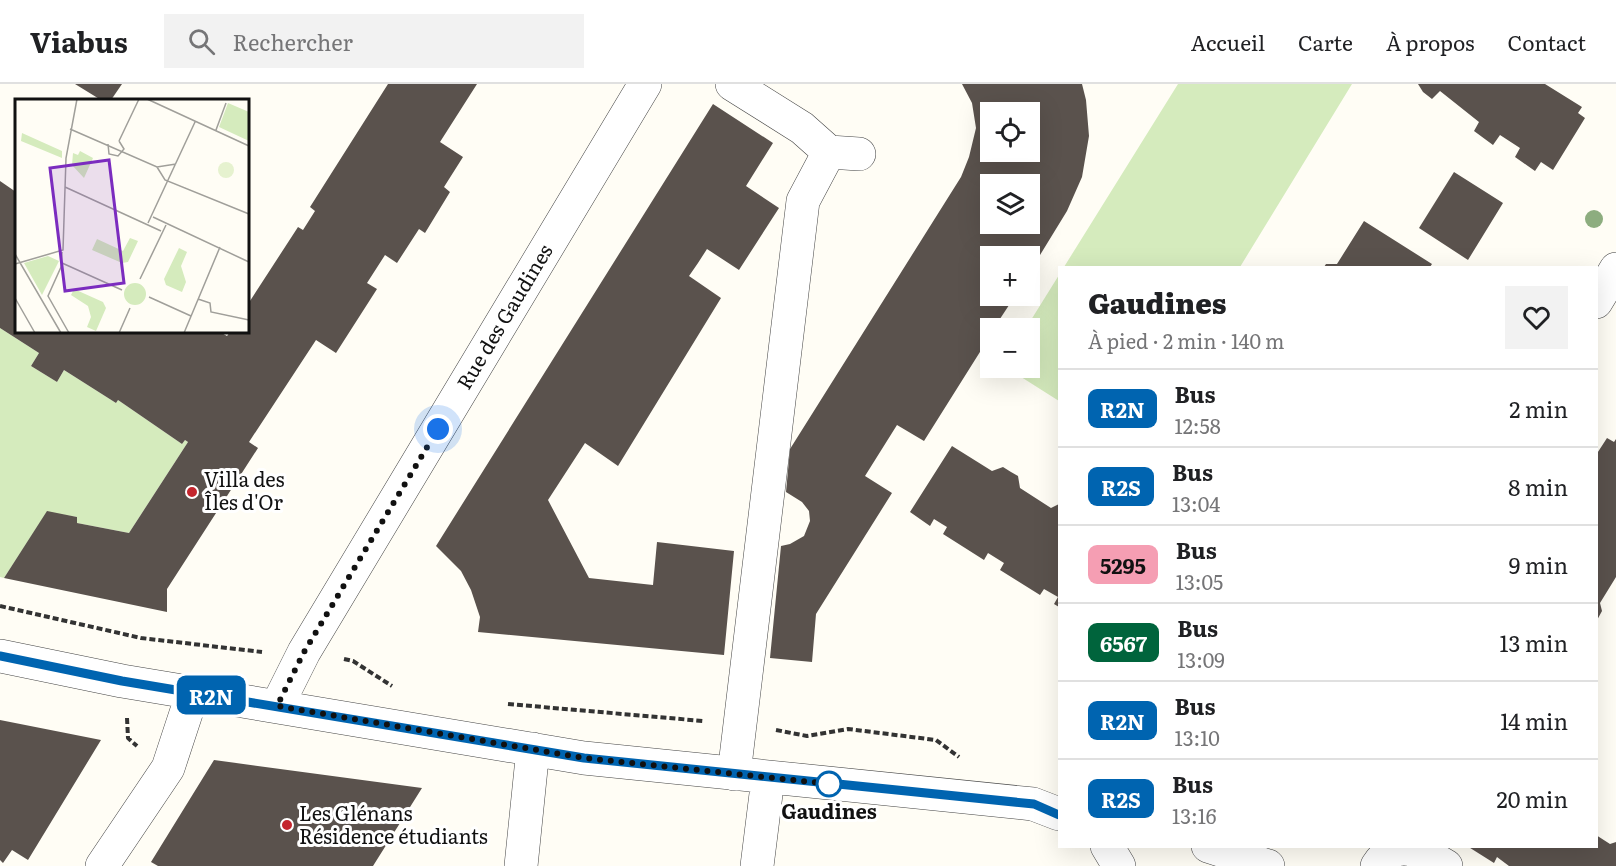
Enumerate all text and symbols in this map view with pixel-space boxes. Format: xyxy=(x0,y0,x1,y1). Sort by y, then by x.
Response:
search box xyxy=(164,14,584,68)
text: Viabus xyxy=(30,20,128,62)
icon: search xyxy=(185,25,218,58)
text: Rechercher xyxy=(233,25,353,58)
text: Accueil xyxy=(1191,26,1265,57)
text: Carte xyxy=(1298,26,1353,57)
text: À propos xyxy=(1386,26,1475,57)
text: Contact xyxy=(1508,26,1586,57)
inset map xyxy=(15,99,249,333)
map controls xyxy=(980,102,1040,378)
button: locate xyxy=(980,102,1040,162)
button: layers xyxy=(980,174,1040,234)
street label: Rue des Gaudines xyxy=(448,238,559,394)
button: + xyxy=(980,246,1040,306)
text: Gaudines xyxy=(1088,281,1226,323)
button: heart xyxy=(1505,286,1568,349)
button: − xyxy=(980,318,1040,378)
text: À pied · 2 min · 140 m xyxy=(1088,325,1284,355)
text: Bus xyxy=(1175,377,1215,410)
text: 2 min xyxy=(1509,392,1568,425)
text: R2N xyxy=(1100,393,1145,424)
text: 12:58 xyxy=(1175,410,1221,440)
your location xyxy=(423,414,453,444)
text: Bus xyxy=(1172,455,1213,488)
place label: Villa des Îles d'Or xyxy=(204,463,284,516)
text: 8 min xyxy=(1508,470,1568,503)
text: R2S xyxy=(1101,471,1141,502)
marker: Villa des Îles d'Or xyxy=(185,485,199,499)
text: 13:04 xyxy=(1172,488,1220,518)
text: Bus xyxy=(1176,533,1217,566)
text: 9 min xyxy=(1509,548,1568,581)
text: 5295 xyxy=(1100,549,1146,580)
text: 13:05 xyxy=(1176,566,1223,596)
text: Bus xyxy=(1177,611,1218,644)
text: 13 min xyxy=(1499,626,1568,659)
text: 6567 xyxy=(1100,627,1147,658)
text: 13:09 xyxy=(1177,644,1225,674)
line badge: R2N xyxy=(176,676,246,714)
text: R2N xyxy=(189,680,233,711)
text: Bus xyxy=(1175,689,1215,722)
text: 14 min xyxy=(1500,704,1568,737)
text: R2N xyxy=(1100,705,1145,736)
text: 13:10 xyxy=(1175,722,1220,752)
text: Bus xyxy=(1172,767,1213,800)
marker: Gaudines xyxy=(816,771,842,797)
text: 20 min xyxy=(1496,782,1568,815)
text: R2S xyxy=(1101,783,1141,814)
place label: Gaudines xyxy=(781,795,877,825)
place label: Les Glénans Résidence étudiants xyxy=(299,797,488,850)
text: 13:16 xyxy=(1172,800,1217,830)
marker: Les Glénans Résidence étudiants xyxy=(280,818,294,832)

